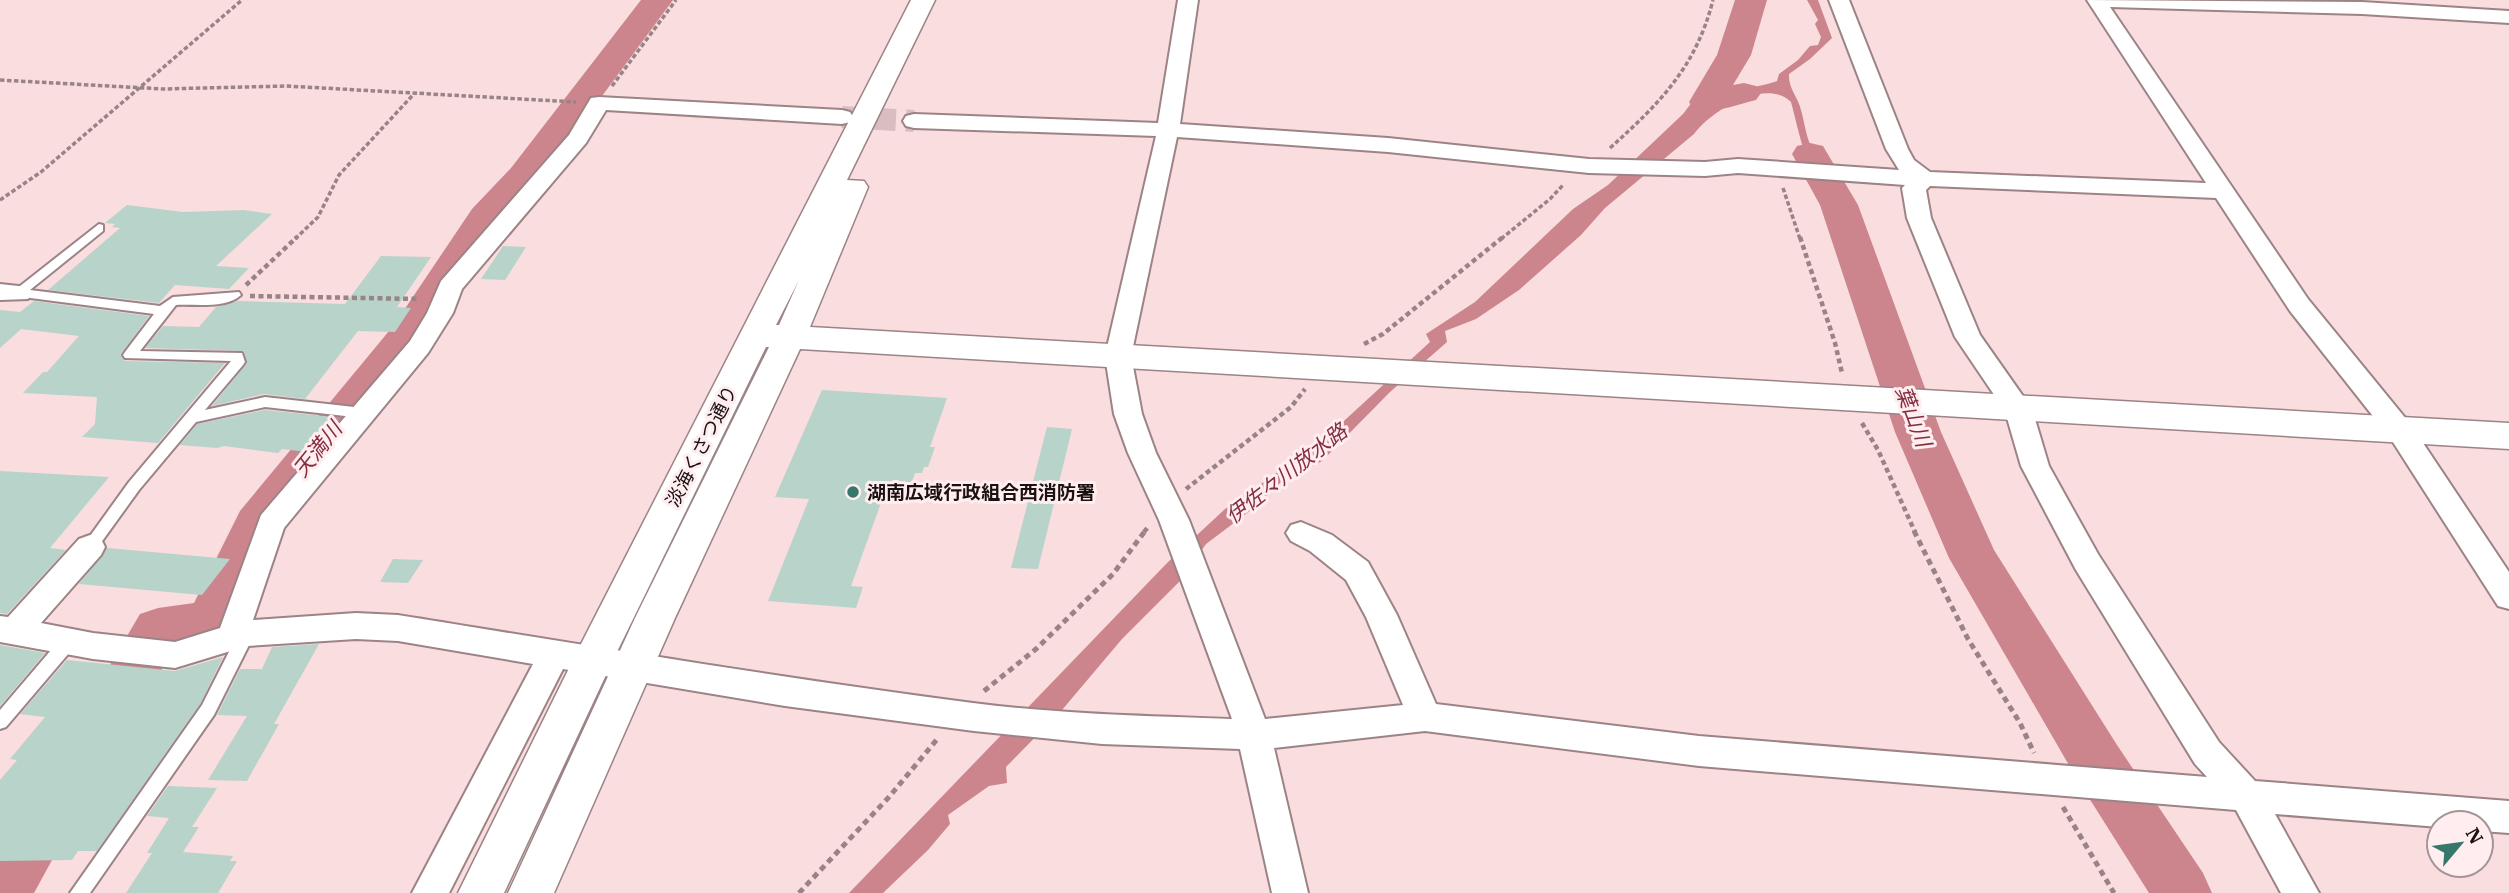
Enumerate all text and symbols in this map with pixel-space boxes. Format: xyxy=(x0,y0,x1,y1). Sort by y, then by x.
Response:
street label: 淡海くさつ通り xyxy=(660,381,742,511)
water label: 葉山川 xyxy=(1890,382,1939,452)
water label: 天満川 xyxy=(286,414,349,482)
water label: 伊佐々川放水路 xyxy=(1219,415,1354,529)
place label: 湖南広域行政組合西消防署 xyxy=(867,480,1095,504)
marker: 湖南広域行政組合西消防署 xyxy=(845,484,861,500)
north arrow xyxy=(2425,809,2495,879)
text: N xyxy=(2461,823,2489,848)

